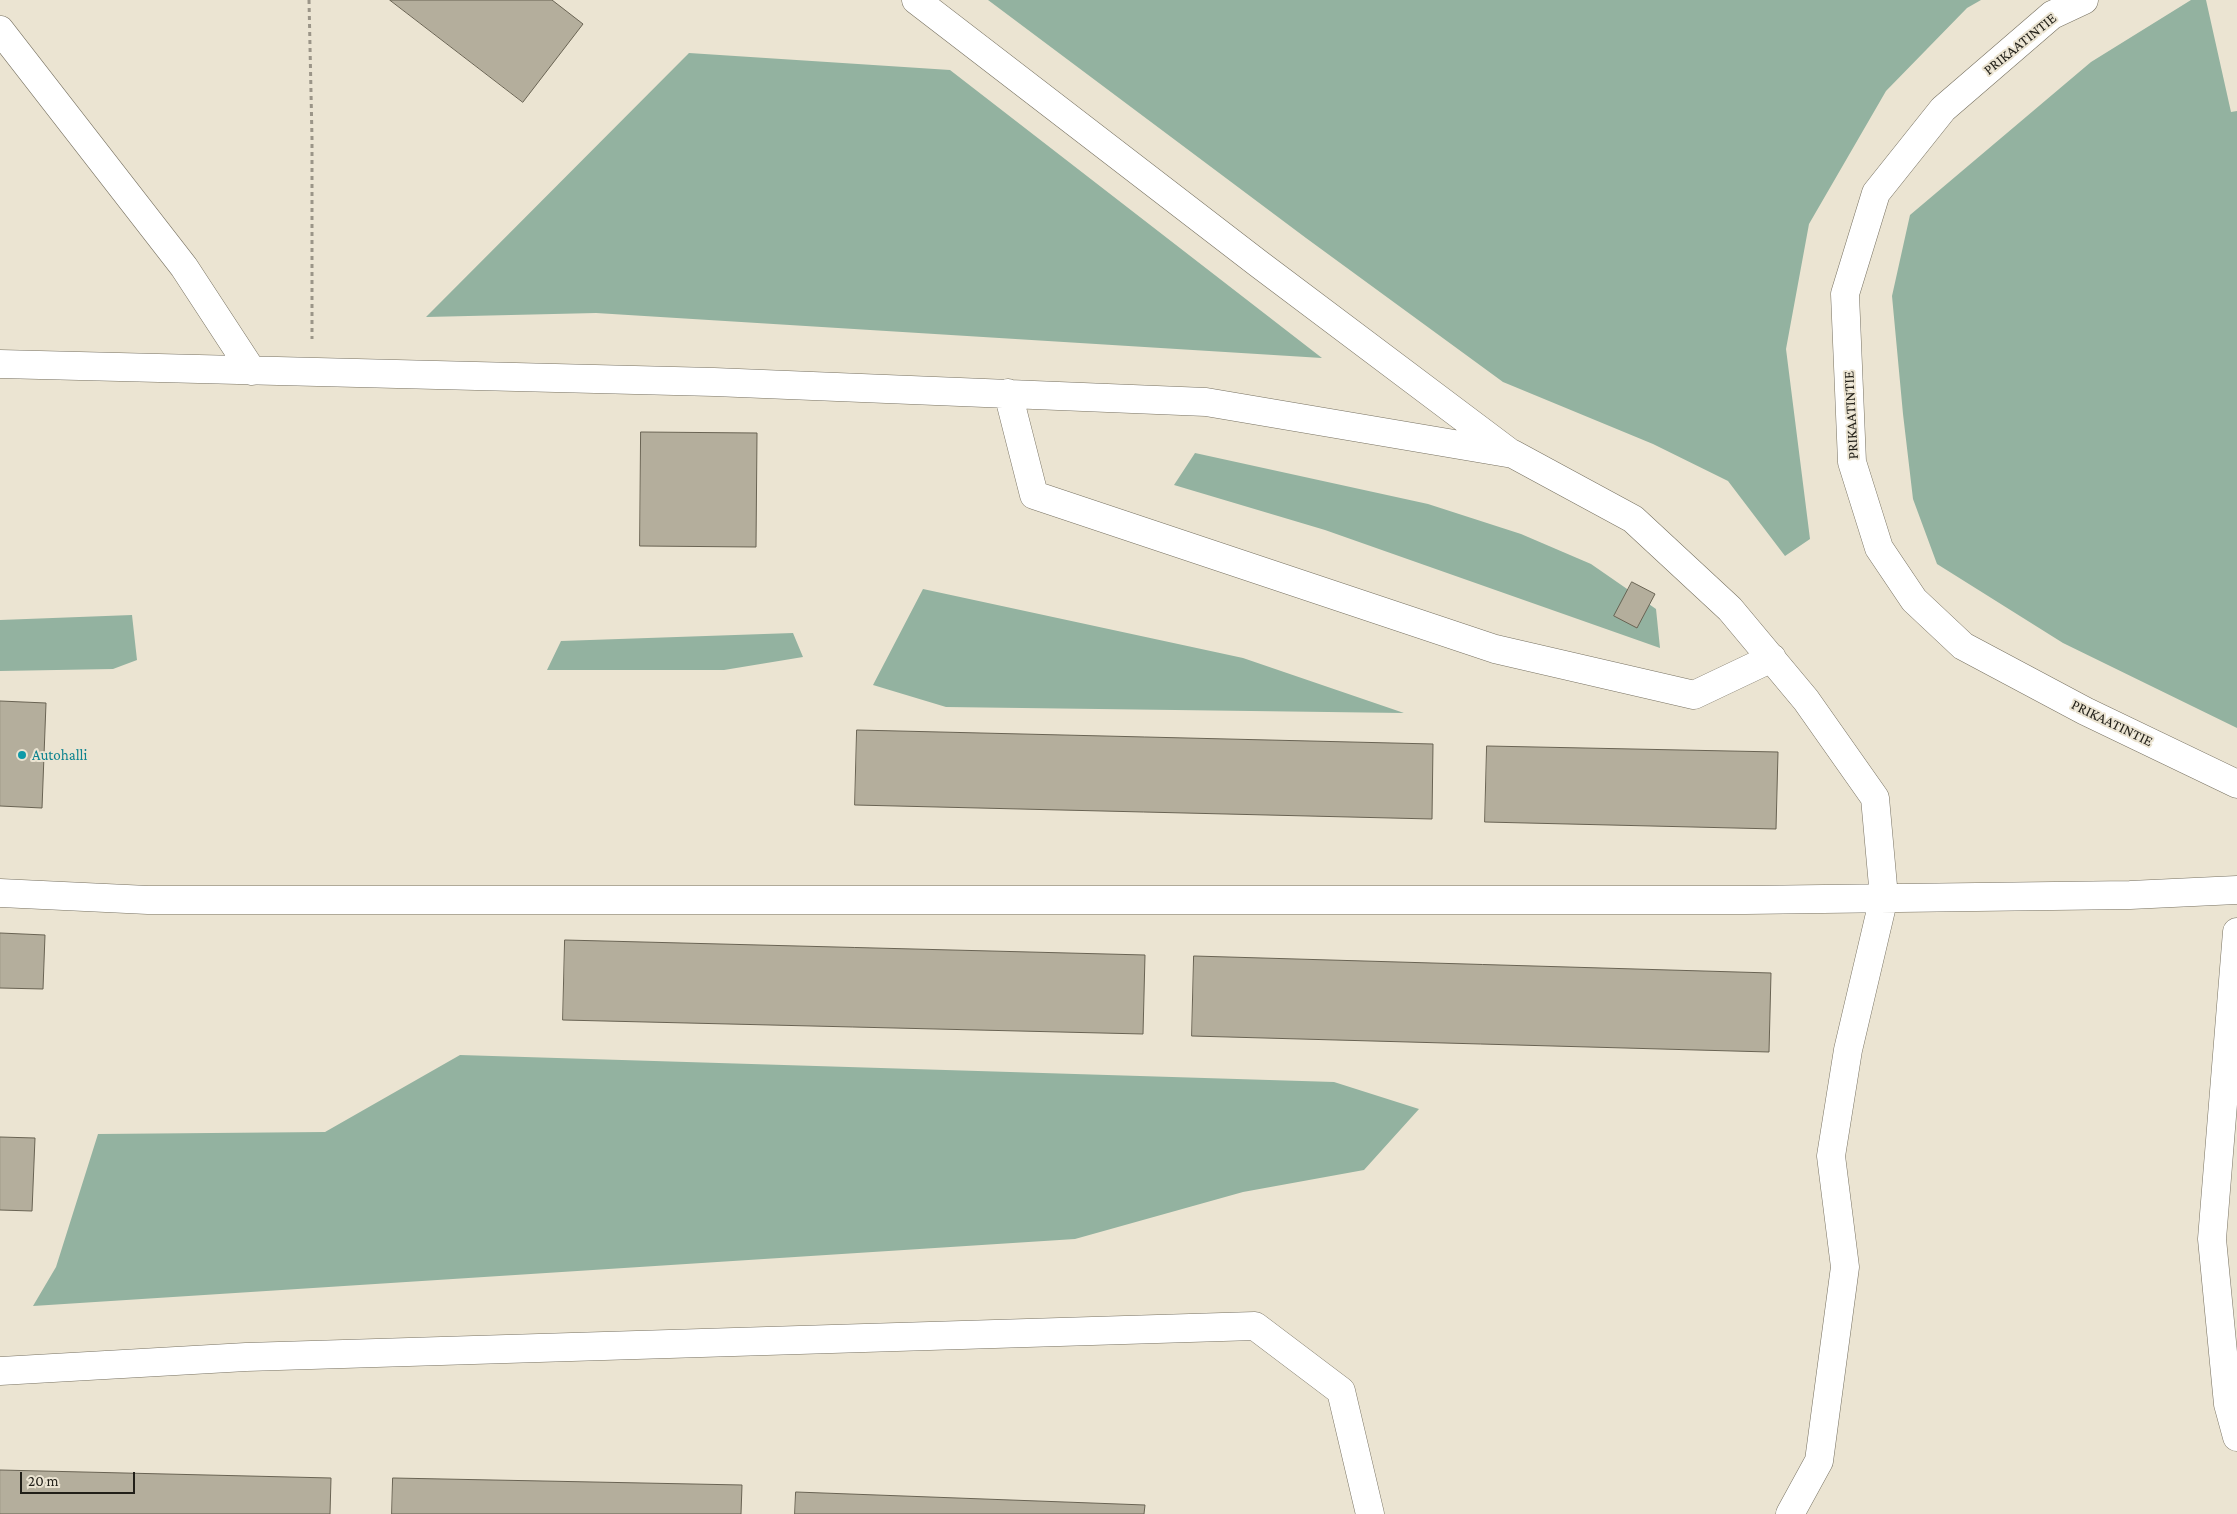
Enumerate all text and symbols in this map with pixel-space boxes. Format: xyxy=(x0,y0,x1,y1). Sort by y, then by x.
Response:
street label: PRIKAATINTIE xyxy=(1980,9,2060,79)
street label: PRIKAATINTIE xyxy=(1840,370,1862,460)
street label: PRIKAATINTIE xyxy=(2068,695,2156,751)
place label: Autohalli xyxy=(32,746,87,764)
marker: Autohalli xyxy=(16,749,28,761)
scale bar xyxy=(22,1462,138,1494)
text: 20 m xyxy=(28,1473,59,1489)

